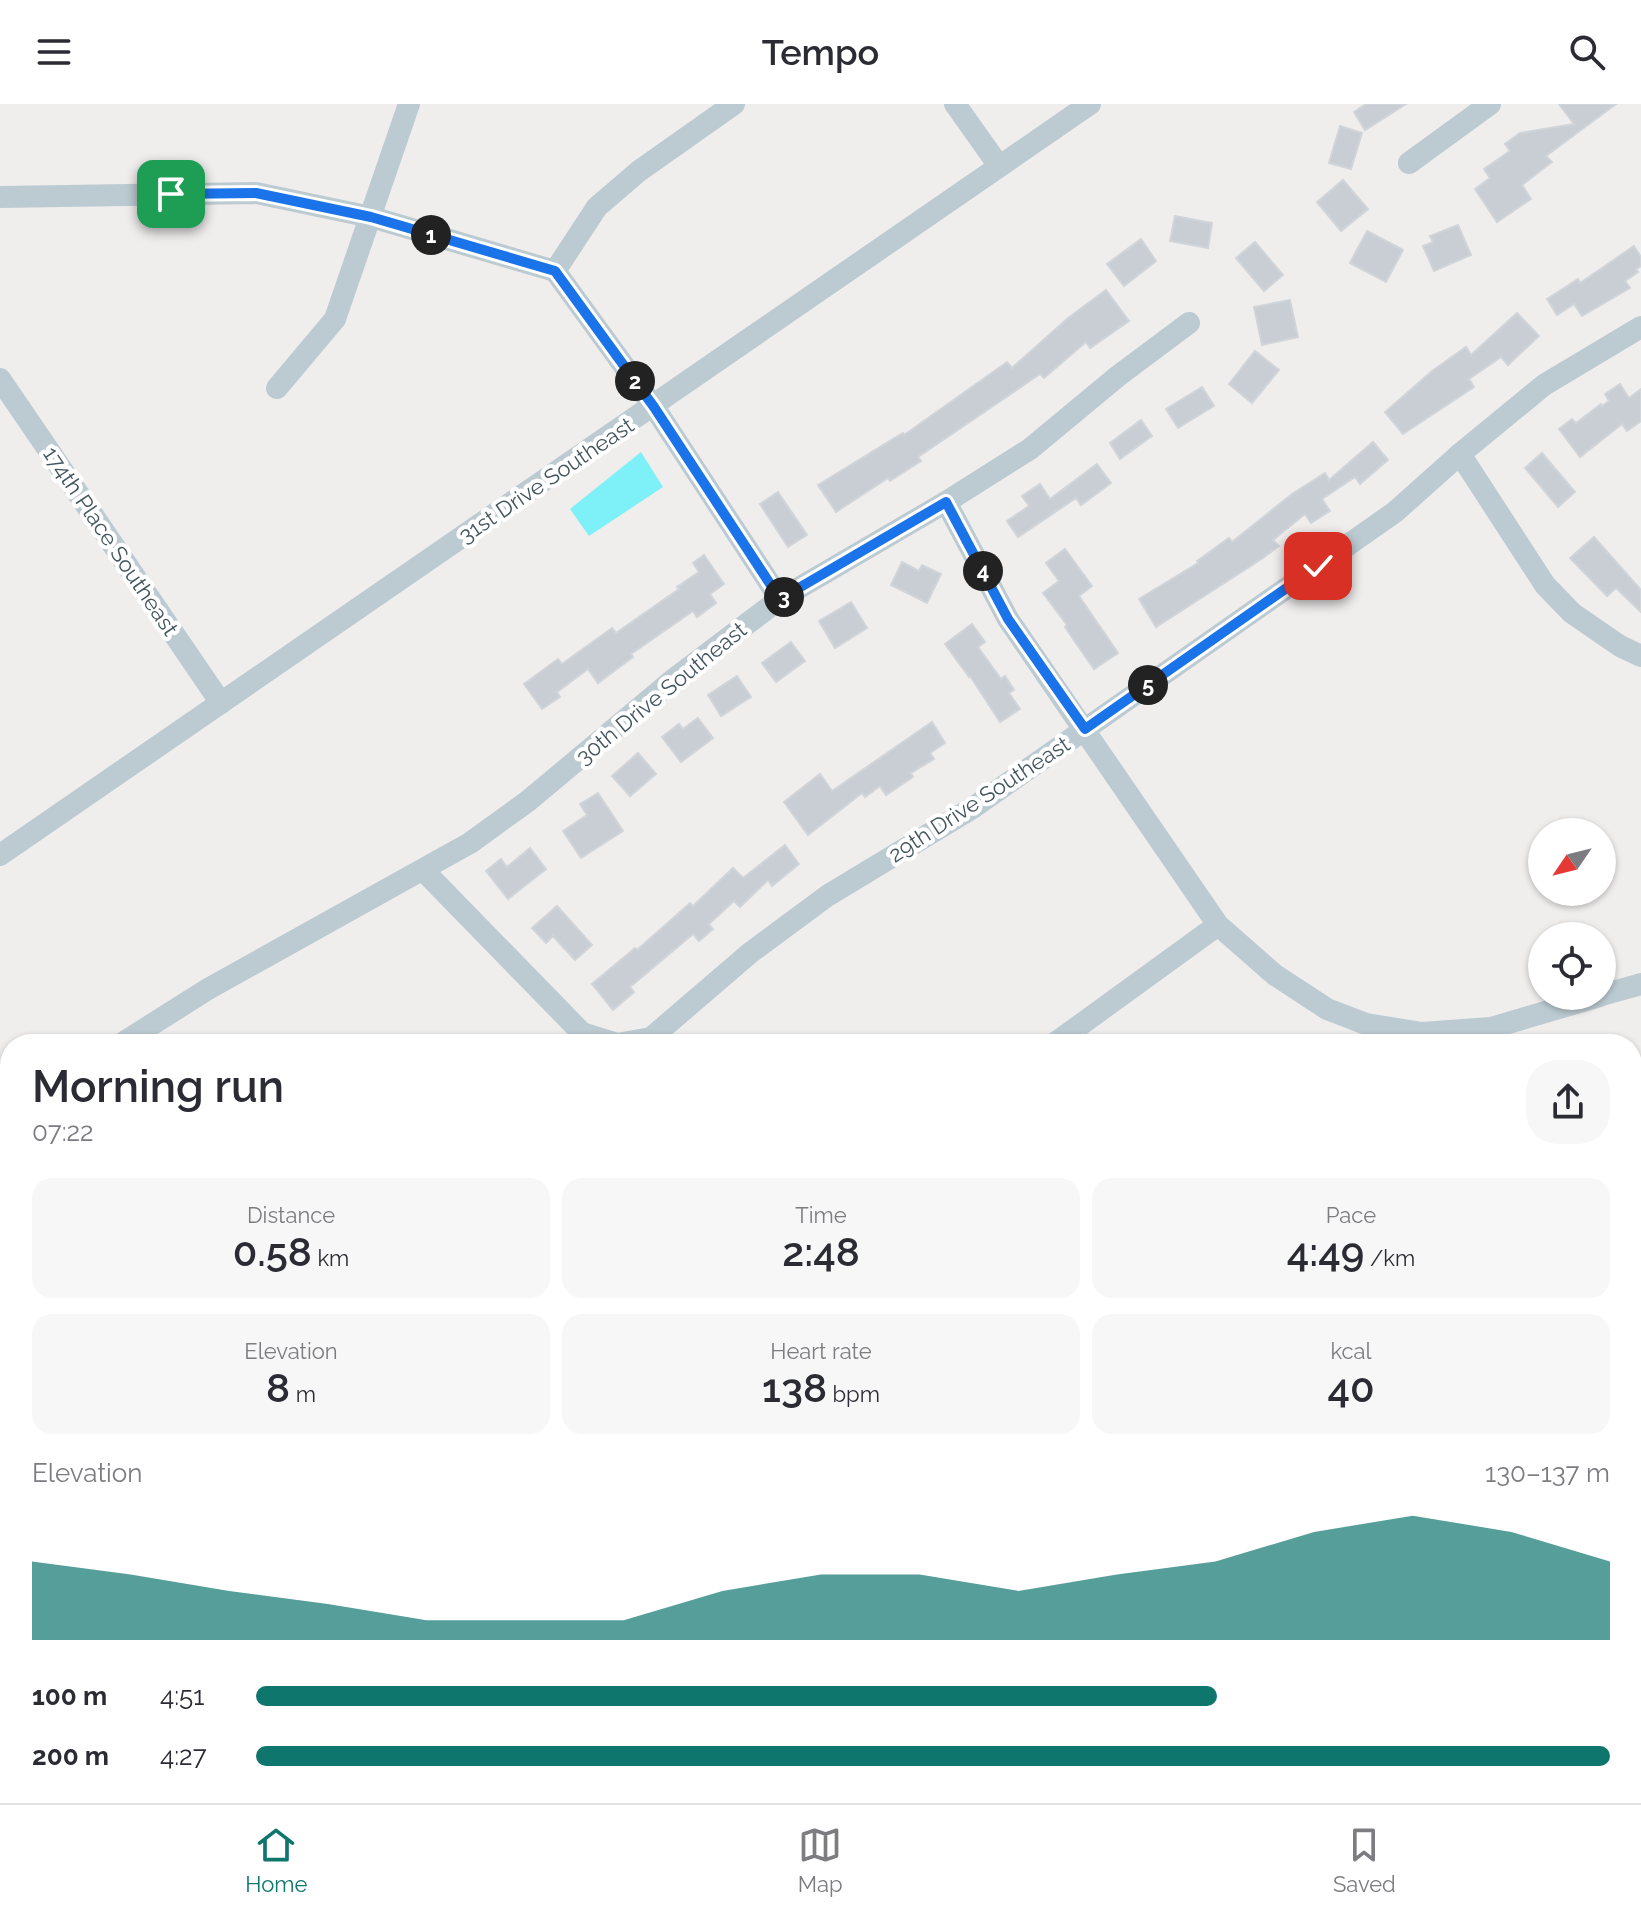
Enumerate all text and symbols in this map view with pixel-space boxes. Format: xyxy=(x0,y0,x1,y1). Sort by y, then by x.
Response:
icon: menu xyxy=(32,30,76,74)
icon: search xyxy=(1565,30,1609,74)
text: Tempo xyxy=(762,31,879,73)
pin xyxy=(137,160,205,228)
icon: arrive xyxy=(149,172,193,216)
pin: 1 xyxy=(411,215,451,255)
text: 1 xyxy=(426,222,436,248)
pin: 2 xyxy=(615,361,655,401)
text: 2 xyxy=(629,368,641,394)
street label: 31st Drive Southeast xyxy=(454,411,639,548)
street label: 174th Place Southeast xyxy=(38,441,184,641)
pin xyxy=(1284,532,1352,600)
icon: check xyxy=(1296,544,1340,588)
pin: 4 xyxy=(963,551,1003,591)
text: 4 xyxy=(977,558,989,584)
pin: 3 xyxy=(764,577,804,617)
text: 3 xyxy=(778,584,790,610)
street label: 30th Drive Southeast xyxy=(571,616,752,770)
pin: 5 xyxy=(1128,665,1168,705)
text: 5 xyxy=(1142,672,1154,698)
street label: 29th Drive Southeast xyxy=(883,730,1075,867)
north arrow xyxy=(1528,818,1616,906)
map controls xyxy=(1528,818,1616,1010)
button: locate xyxy=(1528,922,1616,1010)
button: share xyxy=(1526,1060,1610,1144)
text: Morning run xyxy=(32,1061,284,1112)
text: 07:22 xyxy=(32,1117,94,1147)
text: Distance xyxy=(247,1202,335,1228)
text: Time xyxy=(795,1202,847,1228)
text: Pace xyxy=(1326,1202,1376,1228)
text: 0.58 xyxy=(233,1228,312,1275)
text: 2:48 xyxy=(782,1228,860,1275)
text: 4:49 xyxy=(1287,1228,1364,1275)
text: km xyxy=(312,1245,349,1271)
text: /km xyxy=(1364,1245,1415,1271)
text: Elevation xyxy=(244,1338,338,1364)
text: Heart rate xyxy=(770,1338,872,1364)
text: kcal xyxy=(1330,1338,1372,1364)
text: 8 xyxy=(266,1364,290,1411)
text: 138 xyxy=(762,1364,827,1411)
text: 40 xyxy=(1327,1364,1375,1411)
text: m xyxy=(290,1381,316,1407)
text: bpm xyxy=(827,1381,880,1407)
text: Elevation xyxy=(32,1458,142,1488)
text: 130–137 m xyxy=(1485,1458,1610,1488)
text: 100 m xyxy=(32,1681,107,1711)
text: 4:51 xyxy=(160,1681,204,1711)
text: 200 m xyxy=(32,1741,109,1771)
text: 4:27 xyxy=(160,1741,207,1771)
tab: Home xyxy=(245,1823,307,1897)
tab: Map xyxy=(798,1823,843,1897)
tab: Saved xyxy=(1333,1823,1396,1897)

